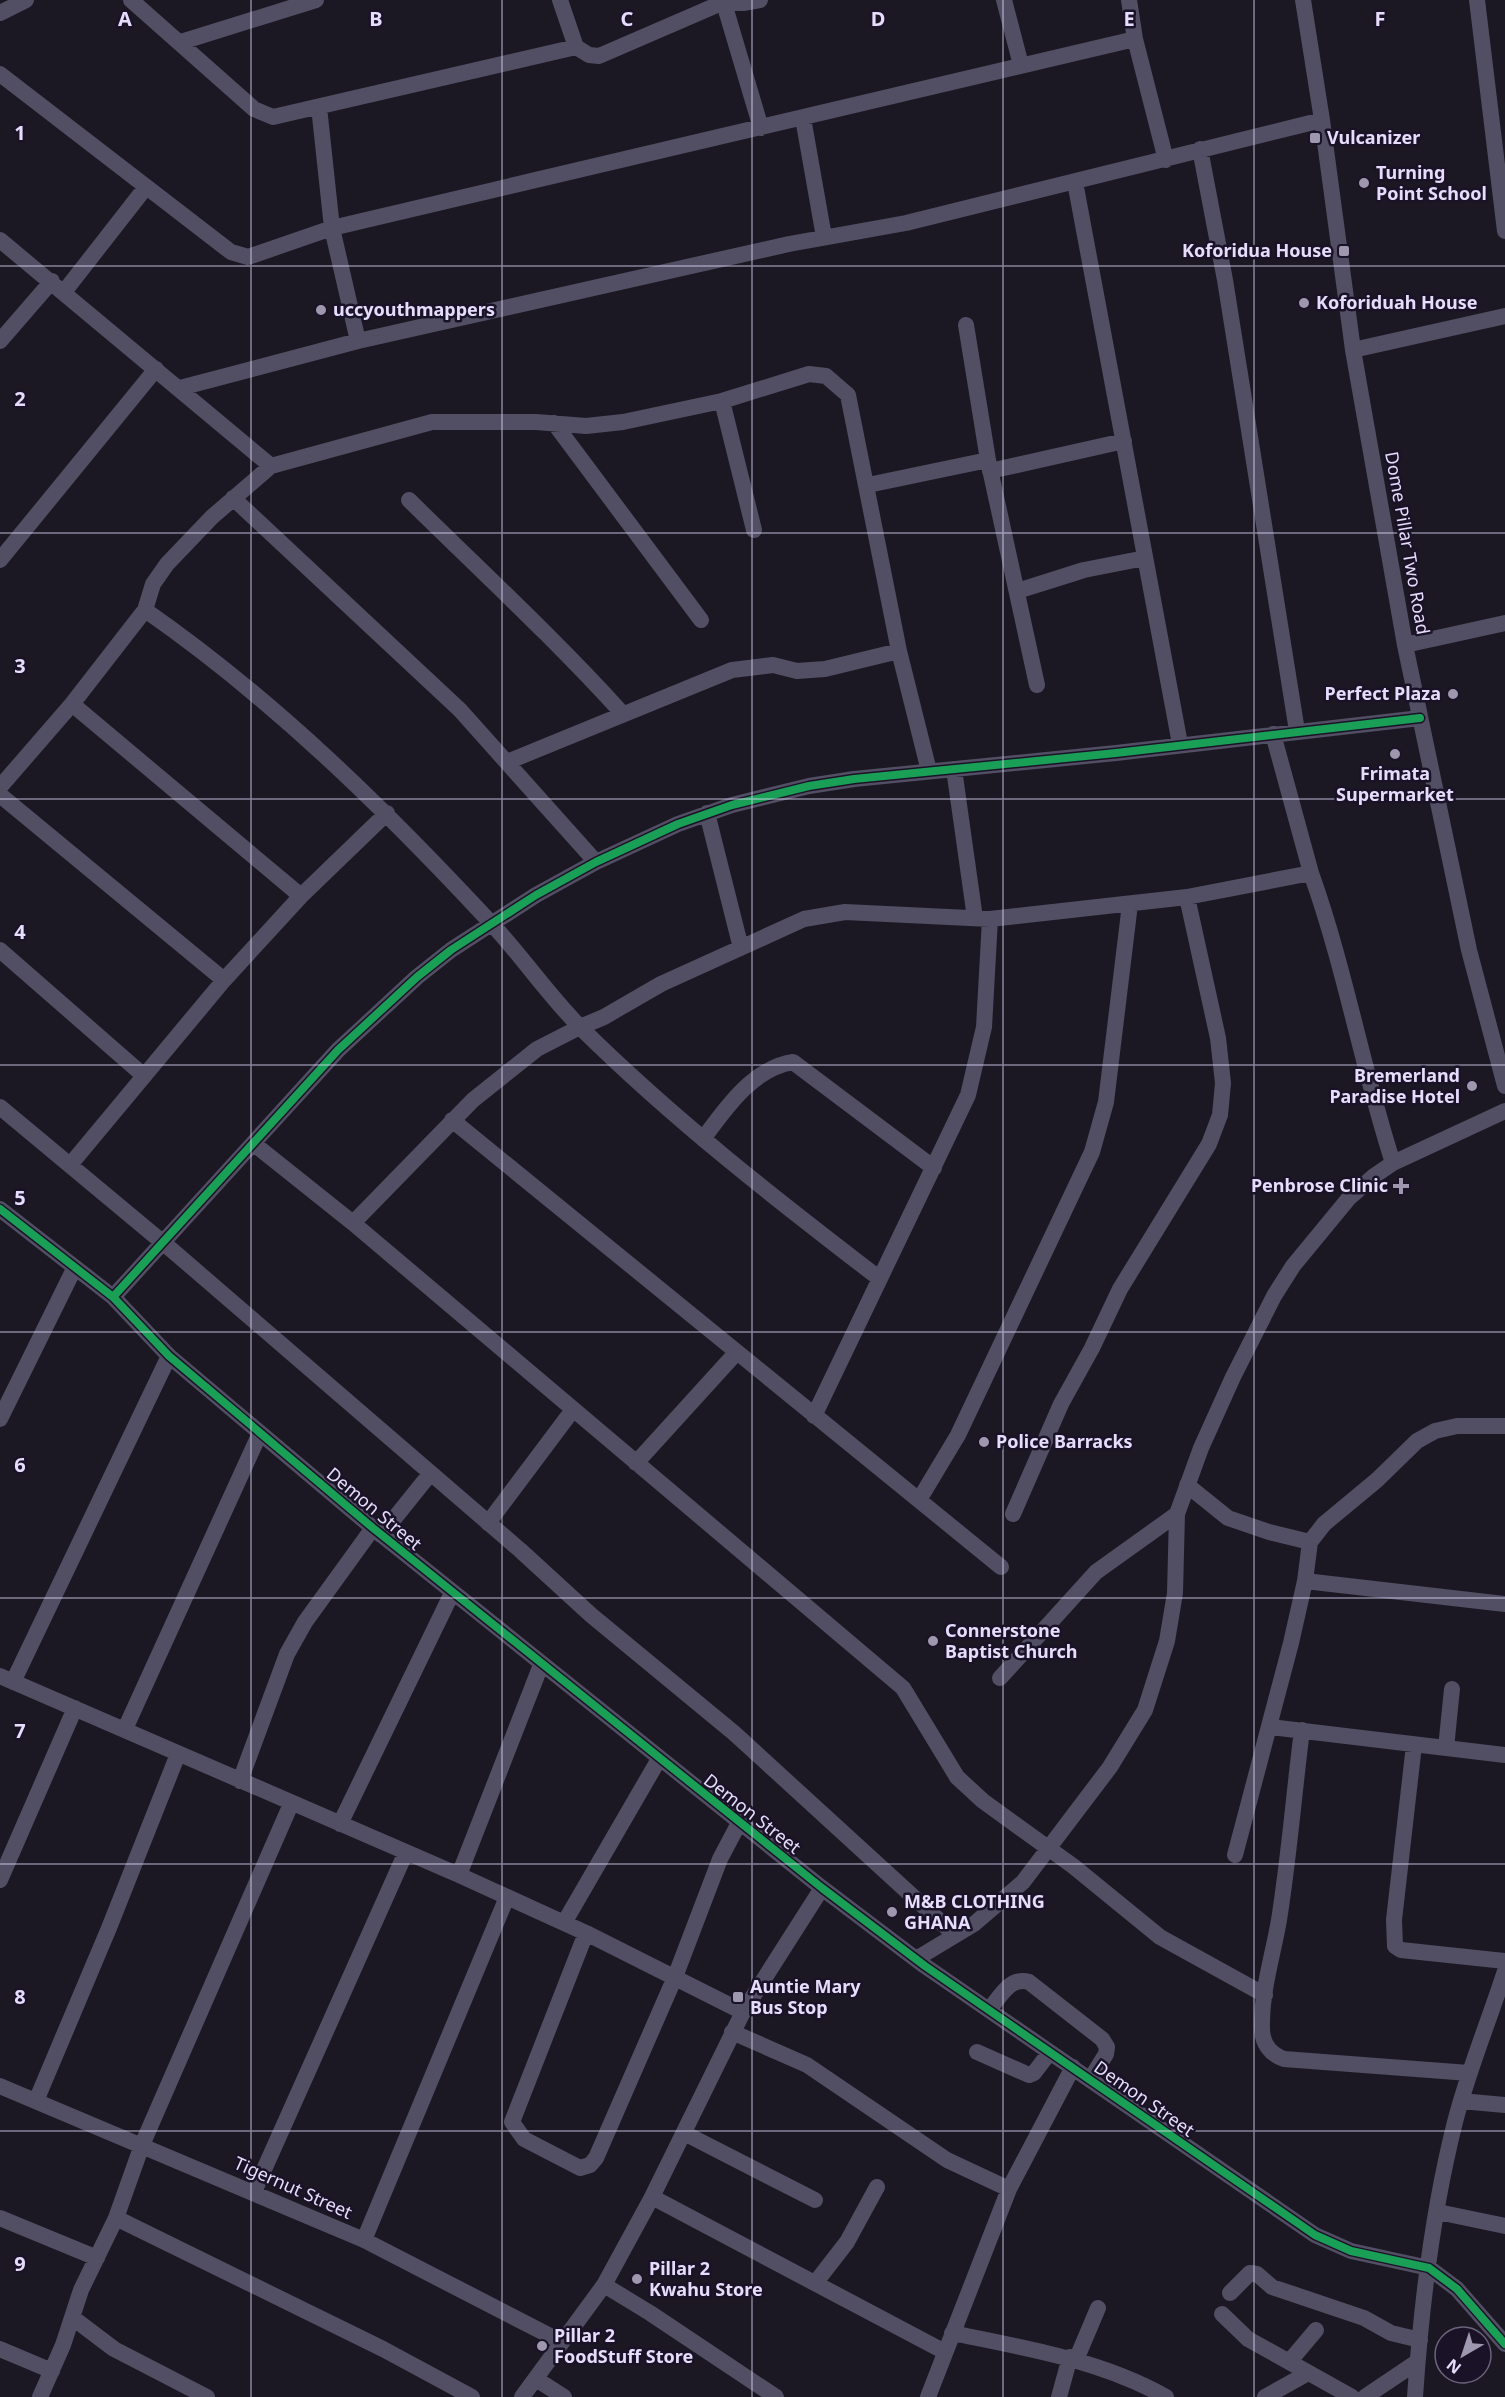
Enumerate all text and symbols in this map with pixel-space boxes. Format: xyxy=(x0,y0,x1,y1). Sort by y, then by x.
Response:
text: A xyxy=(118,5,132,32)
text: B xyxy=(369,5,383,32)
text: C xyxy=(621,5,634,32)
text: D xyxy=(871,5,885,32)
text: E xyxy=(1123,5,1135,32)
text: F xyxy=(1375,5,1385,32)
text: 1 xyxy=(14,119,26,146)
place label: Vulcanizer xyxy=(1327,125,1420,149)
marker: Vulcanizer xyxy=(1308,131,1322,145)
place label: Turning Point School xyxy=(1376,160,1487,205)
marker: Turning Point School xyxy=(1357,176,1371,190)
place label: Koforidua House xyxy=(1182,238,1332,262)
marker: Koforidua House xyxy=(1337,244,1351,258)
place label: Koforiduah House xyxy=(1316,290,1478,314)
marker: Koforiduah House xyxy=(1297,296,1311,310)
place label: uccyouthmappers xyxy=(333,297,495,321)
marker: uccyouthmappers xyxy=(314,303,328,317)
text: 2 xyxy=(14,385,26,412)
street label: Dome Pillar Two Road xyxy=(1380,449,1436,636)
text: 3 xyxy=(14,652,26,679)
place label: Perfect Plaza xyxy=(1325,681,1441,705)
marker: Perfect Plaza xyxy=(1446,687,1460,701)
marker: Frimata Supermarket xyxy=(1388,747,1402,761)
place label: Frimata Supermarket xyxy=(1336,761,1454,806)
text: 4 xyxy=(14,918,26,945)
place label: Bremerland Paradise Hotel xyxy=(1329,1063,1460,1108)
marker: Bremerland Paradise Hotel xyxy=(1465,1079,1479,1093)
place label: Penbrose Clinic xyxy=(1251,1173,1388,1197)
marker: Penbrose Clinic xyxy=(1392,1177,1410,1195)
text: 5 xyxy=(14,1184,26,1211)
place label: Police Barracks xyxy=(996,1429,1133,1453)
marker: Police Barracks xyxy=(977,1435,991,1449)
text: 6 xyxy=(14,1451,26,1478)
street label: Demon Street xyxy=(322,1461,428,1555)
place label: Connerstone Baptist Church xyxy=(945,1618,1077,1663)
marker: Connerstone Baptist Church xyxy=(926,1634,940,1648)
text: 7 xyxy=(14,1717,26,1744)
street label: Demon Street xyxy=(699,1768,807,1859)
place label: M&B CLOTHING GHANA xyxy=(904,1889,1045,1934)
marker: M&B CLOTHING GHANA xyxy=(885,1905,899,1919)
place label: Auntie Mary Bus Stop xyxy=(750,1974,861,2019)
text: 8 xyxy=(14,1983,26,2010)
marker: Auntie Mary Bus Stop xyxy=(731,1990,745,2004)
street label: Demon Street xyxy=(1090,2055,1200,2142)
street label: Tigernut Street xyxy=(231,2150,357,2224)
text: 9 xyxy=(14,2250,26,2277)
place label: Pillar 2 Kwahu Store xyxy=(649,2256,763,2301)
marker: Pillar 2 Kwahu Store xyxy=(630,2272,644,2286)
place label: Pillar 2 FoodStuff Store xyxy=(554,2323,693,2368)
north arrow xyxy=(1433,2325,1493,2385)
marker: Pillar 2 FoodStuff Store xyxy=(535,2339,549,2353)
text: N xyxy=(1442,2354,1466,2379)

